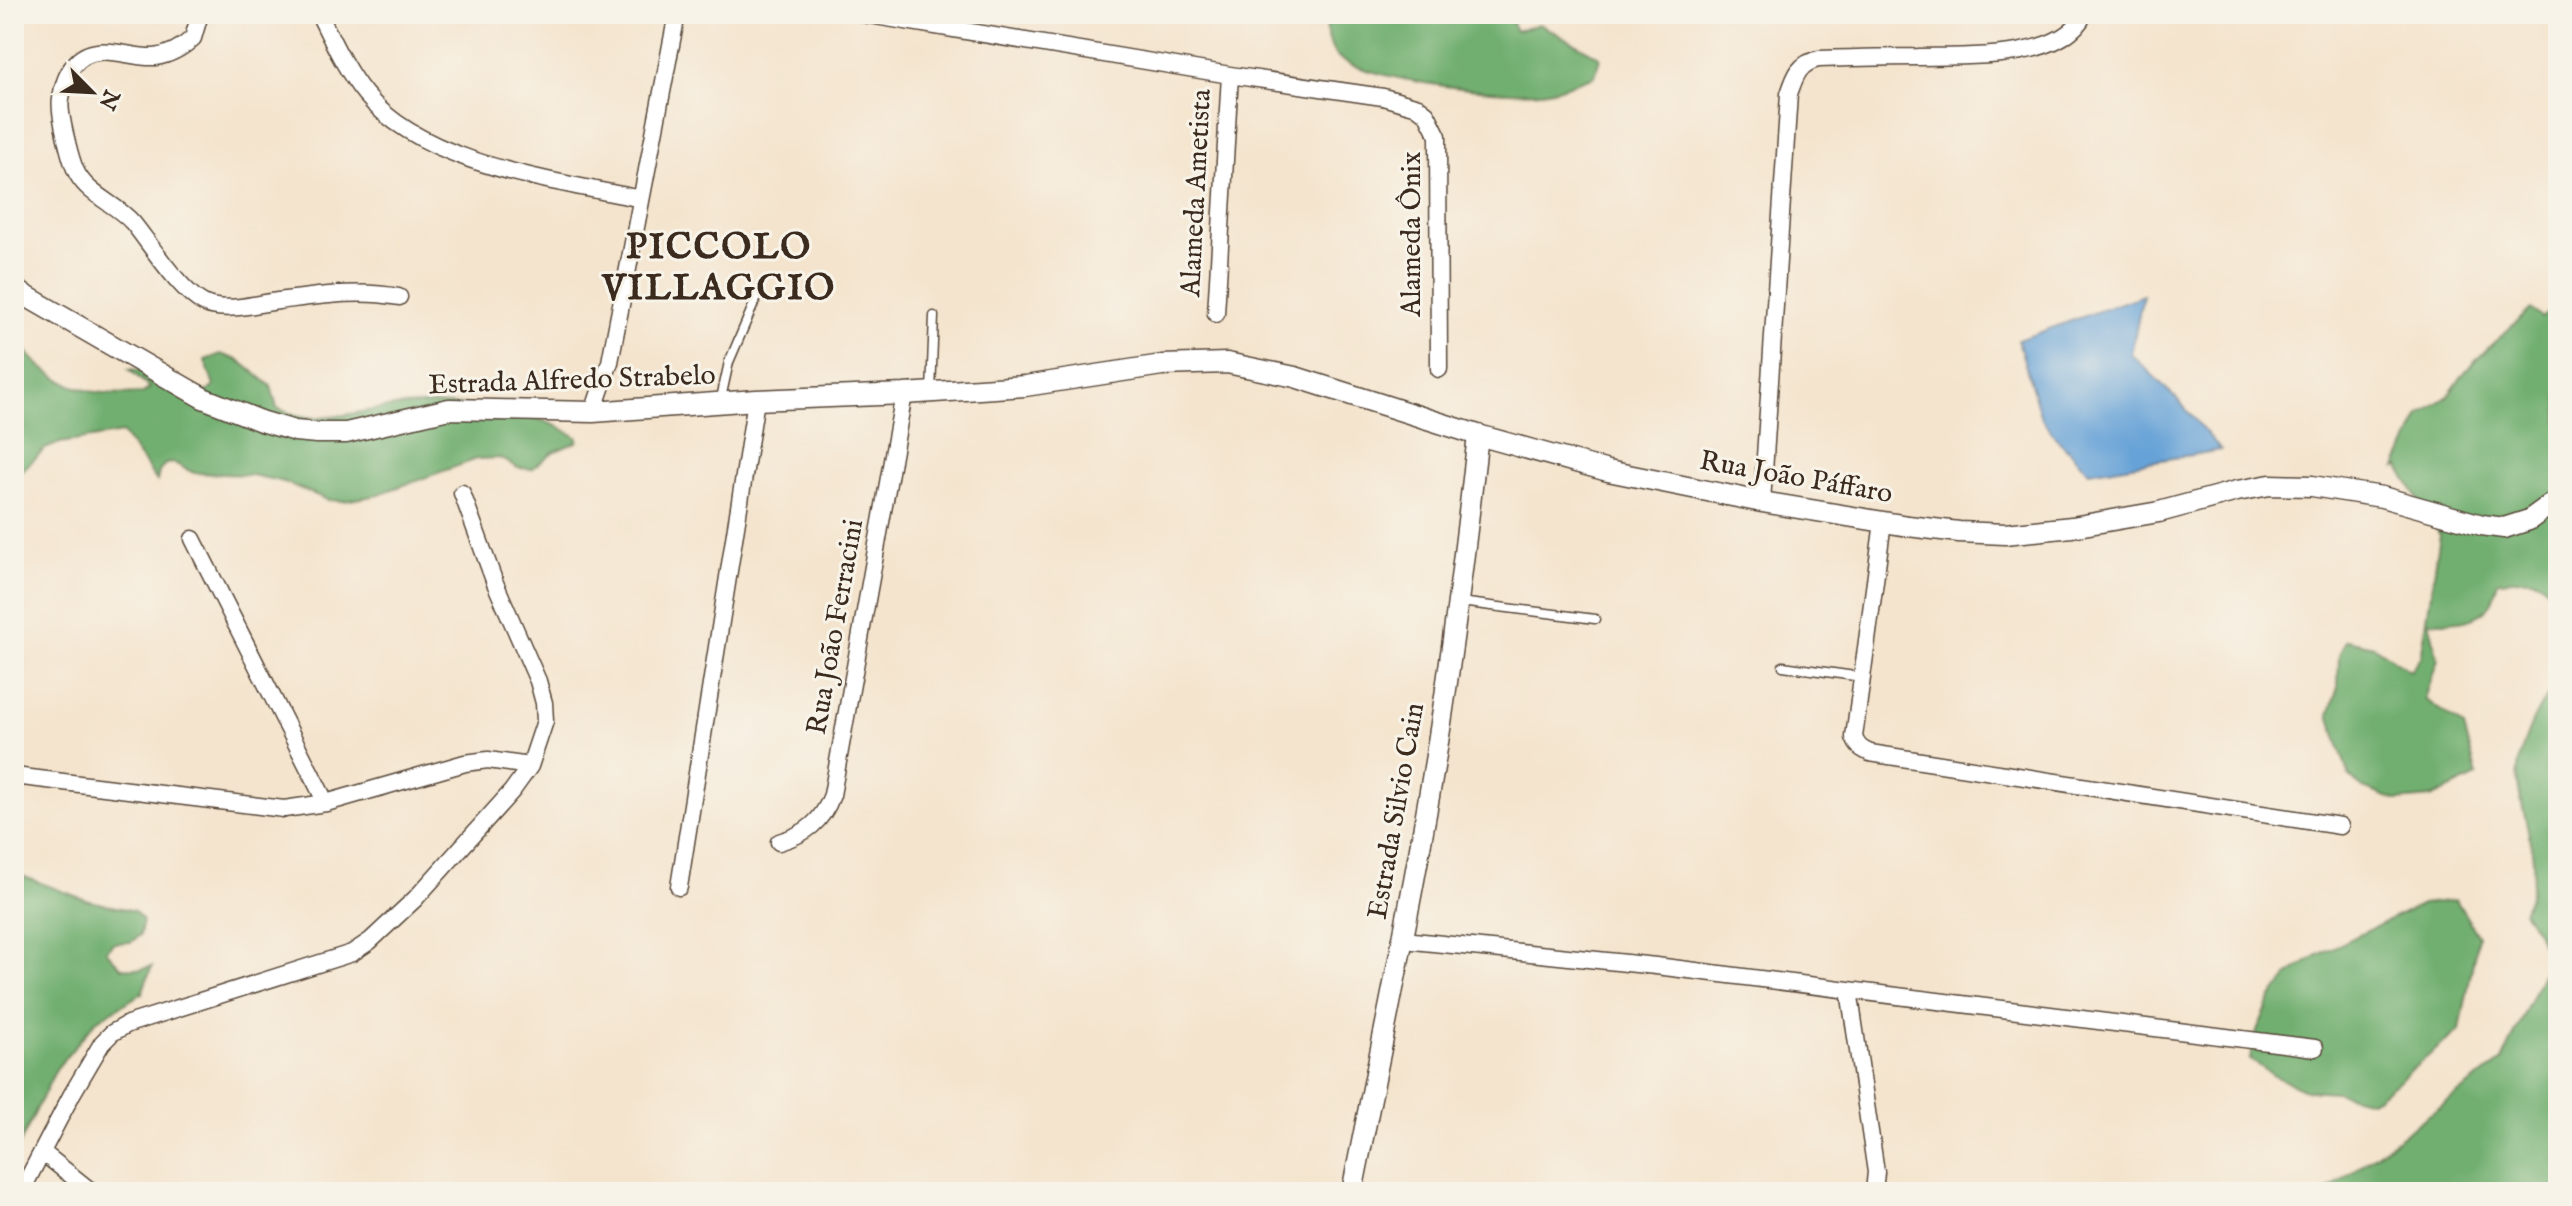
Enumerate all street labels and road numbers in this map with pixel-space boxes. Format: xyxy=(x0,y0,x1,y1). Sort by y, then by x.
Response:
street label: Alameda Ametista xyxy=(1174,87,1220,299)
street label: Alameda Ônix xyxy=(1395,151,1430,318)
street label: Estrada Alfredo Strabelo xyxy=(428,358,716,404)
street label: Rua João Páffaro xyxy=(1697,444,1895,512)
street label: Rua João Ferracini xyxy=(800,517,872,737)
street label: Estrada Silvio Cain xyxy=(1361,700,1433,922)

